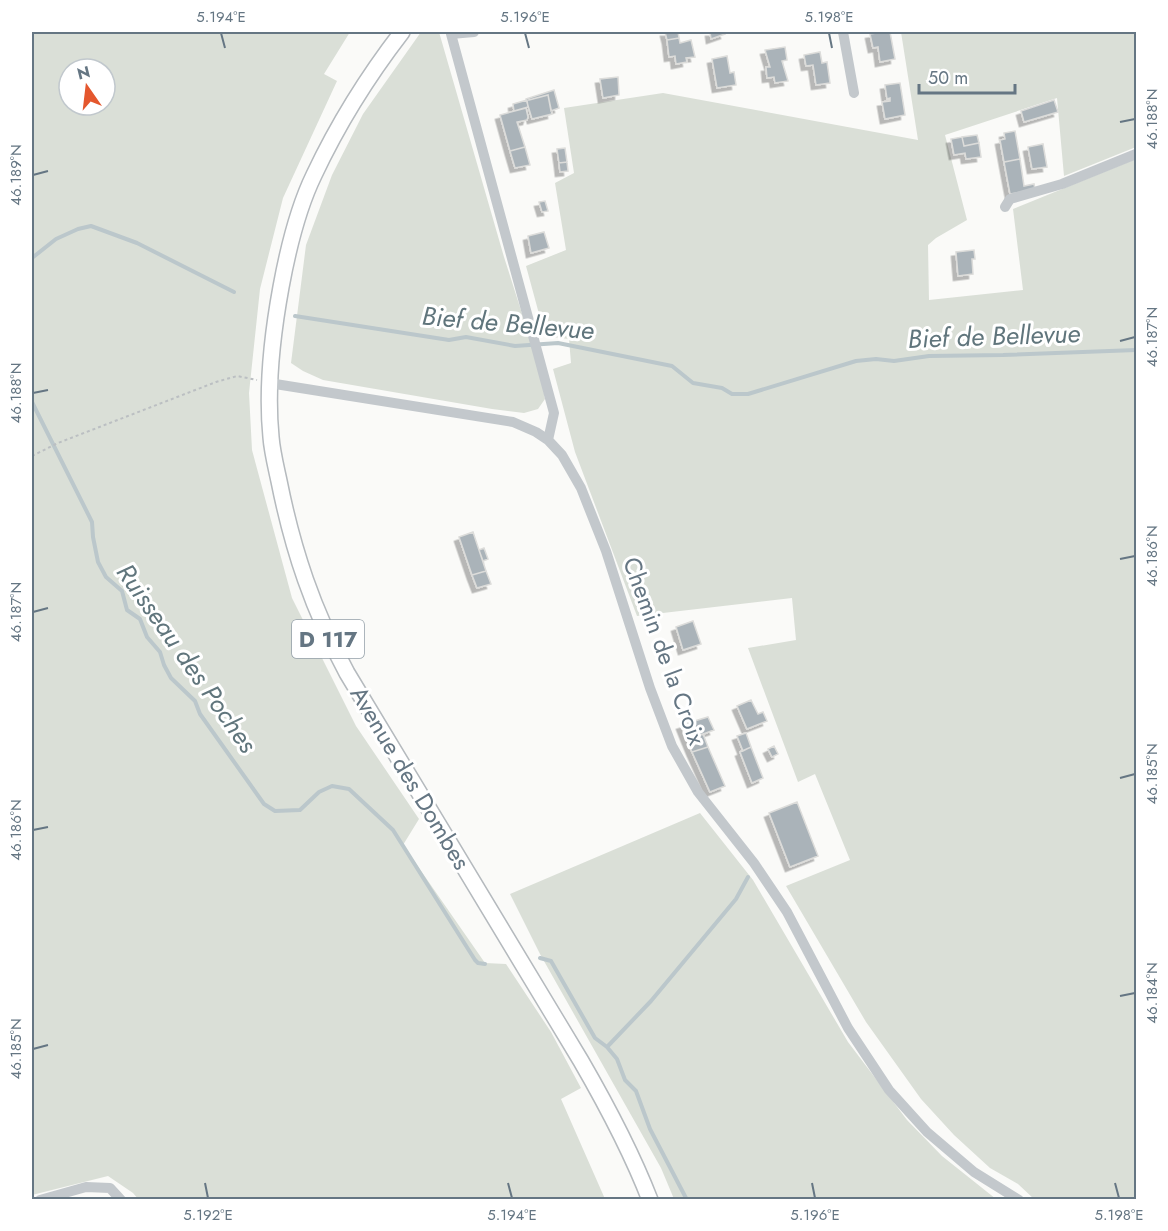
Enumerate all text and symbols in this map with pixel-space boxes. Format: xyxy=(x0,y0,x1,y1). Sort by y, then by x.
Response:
text: 5.194°E xyxy=(196,6,246,28)
text: 5.196°E xyxy=(500,6,550,28)
text: 5.198°E xyxy=(805,6,853,28)
north arrow xyxy=(57,57,117,117)
scale bar xyxy=(919,57,1015,95)
text: N xyxy=(75,60,92,86)
text: 50 m xyxy=(928,65,968,91)
text: 46.188°N xyxy=(1141,89,1163,149)
text: 46.189°N xyxy=(5,144,27,206)
water label: Bief de Bellevue xyxy=(420,297,596,349)
text: 46.187°N xyxy=(1141,307,1163,367)
water label: Bief de Bellevue xyxy=(907,314,1081,358)
text: 46.188°N xyxy=(5,363,27,423)
text: 46.186°N xyxy=(1141,525,1163,587)
street label: Chemin de la Croix xyxy=(614,552,715,750)
water label: Ruisseau des Poches xyxy=(107,556,267,761)
text: 46.187°N xyxy=(5,582,27,642)
road number: D 117 xyxy=(292,620,364,658)
street label: Avenue des Dombes xyxy=(342,679,479,876)
text: 46.185°N xyxy=(1141,743,1163,805)
text: 46.186°N xyxy=(5,799,27,861)
text: 46.184°N xyxy=(1141,962,1163,1024)
text: 46.185°N xyxy=(5,1018,27,1080)
text: 5.192°E xyxy=(183,1204,233,1226)
text: 5.194°E xyxy=(487,1204,537,1226)
text: 5.196°E xyxy=(790,1204,840,1226)
text: 5.198°E xyxy=(1095,1204,1143,1226)

